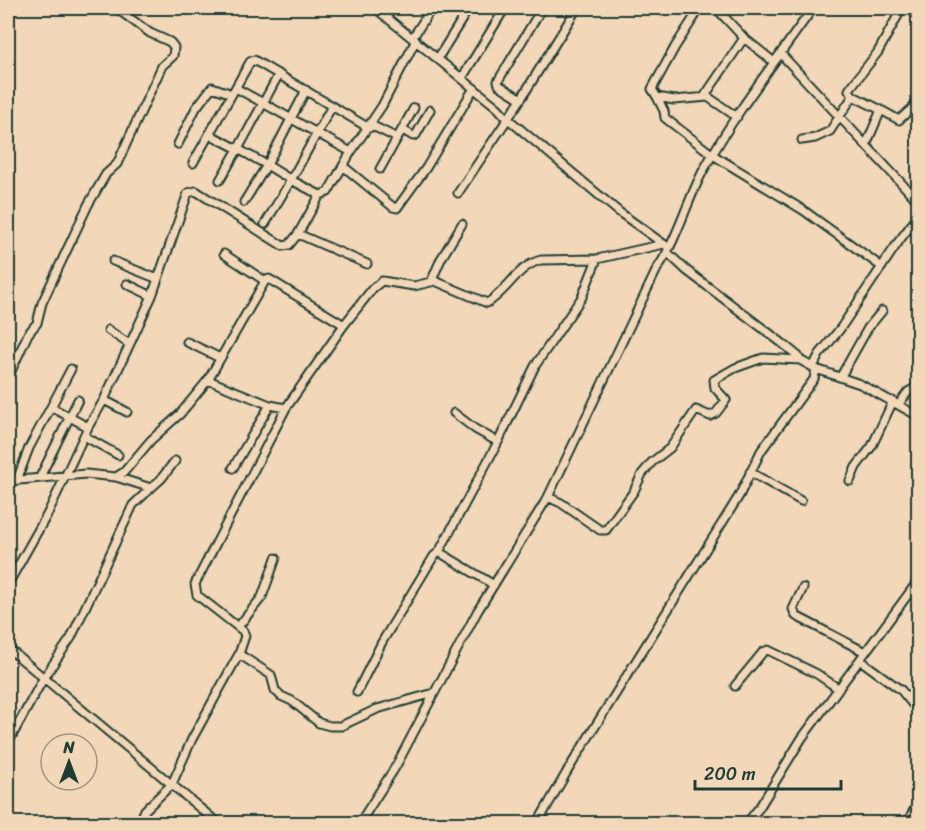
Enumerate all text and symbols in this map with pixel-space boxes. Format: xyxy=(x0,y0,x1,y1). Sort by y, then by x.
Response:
north arrow xyxy=(39,732,99,792)
text: N xyxy=(62,733,75,762)
scale bar xyxy=(695,753,840,791)
text: 200 m xyxy=(704,758,756,790)

